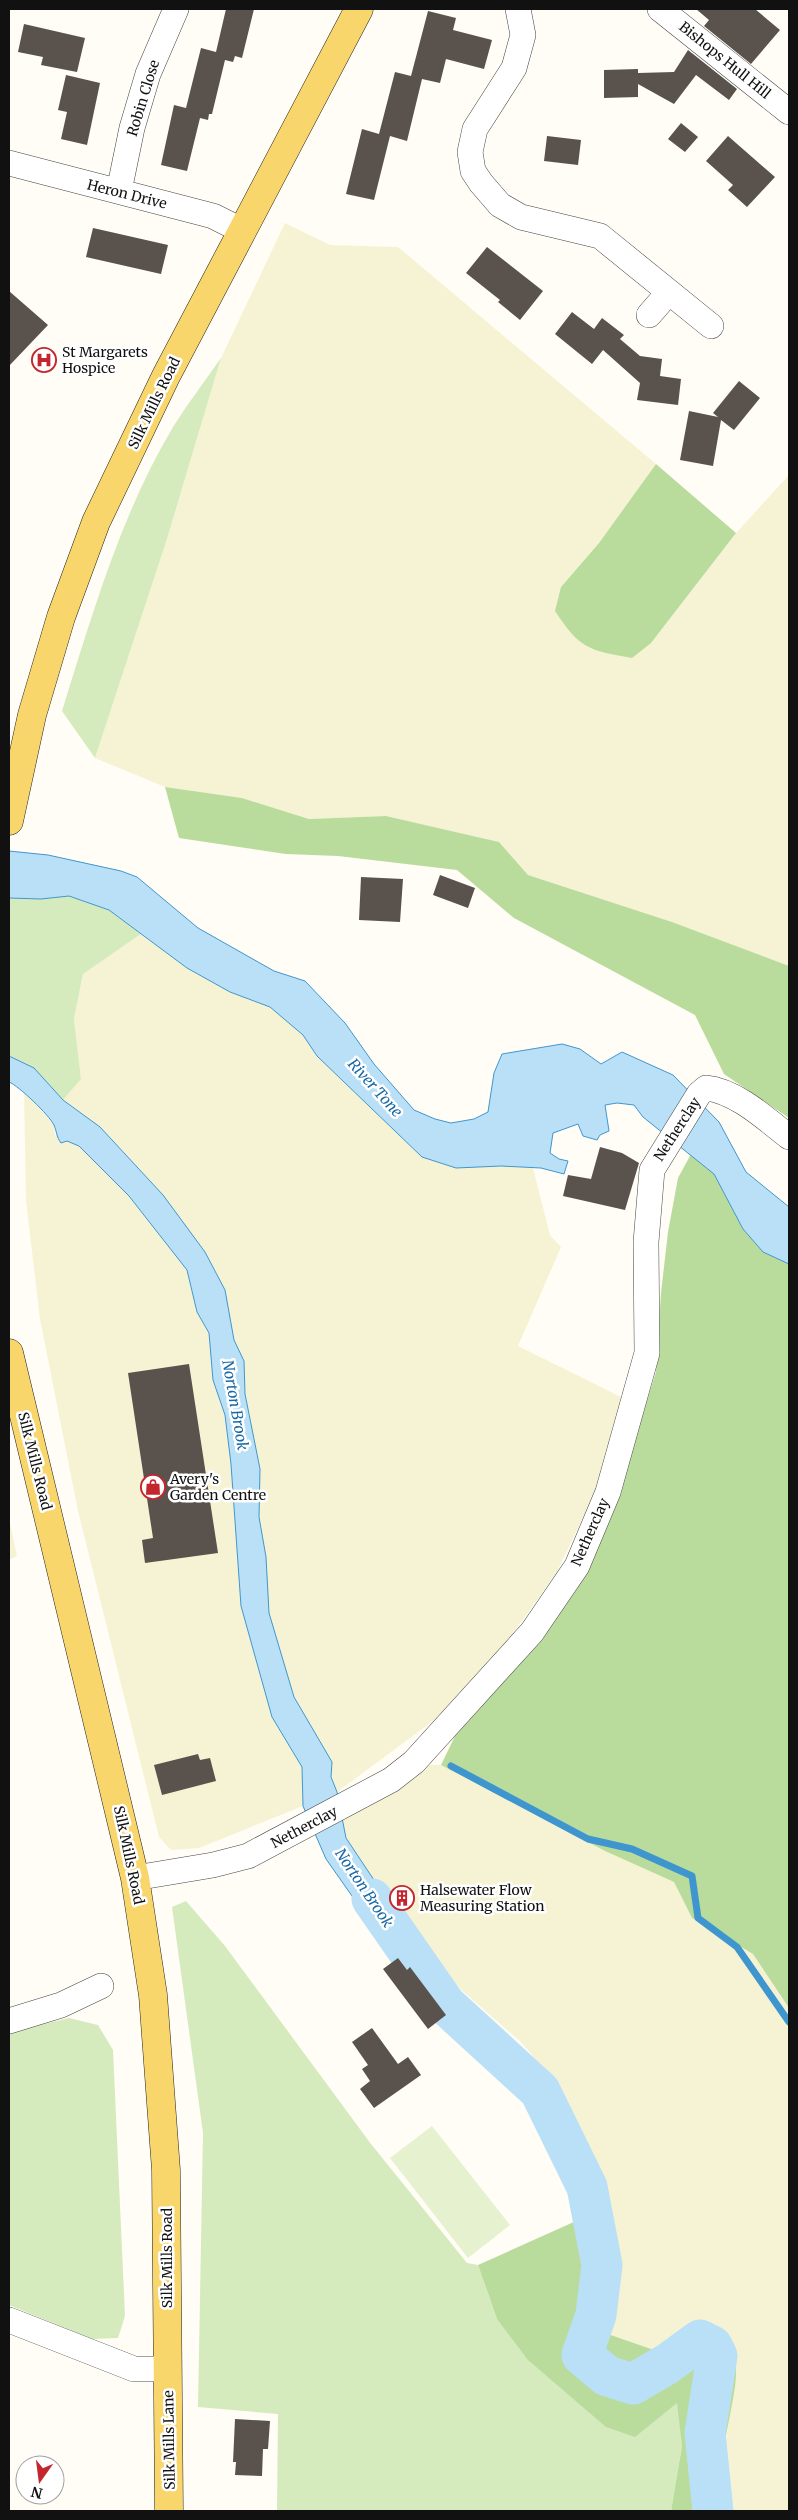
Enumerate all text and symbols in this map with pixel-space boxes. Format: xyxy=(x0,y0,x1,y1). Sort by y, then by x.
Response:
street label: Bishops Hull Hill xyxy=(676,18,775,103)
street label: Robin Close xyxy=(123,58,163,138)
street label: Heron Drive xyxy=(85,175,169,213)
place label: St Margarets Hospice xyxy=(62,343,148,377)
hospital icon: St Margarets Hospice xyxy=(31,347,57,373)
street label: Silk Mills Road xyxy=(124,353,184,452)
water label: River Tone xyxy=(344,1054,407,1121)
street label: Netherclay xyxy=(650,1093,705,1164)
water label: Norton Brook xyxy=(218,1358,253,1452)
street label: Silk Mills Road xyxy=(14,1410,56,1512)
place label: Avery's Garden Centre xyxy=(169,1470,266,1504)
shop icon: Avery's Garden Centre xyxy=(140,1474,166,1500)
street label: Netherclay xyxy=(567,1494,613,1569)
street label: Netherclay xyxy=(268,1802,341,1852)
street label: Silk Mills Road xyxy=(110,1804,148,1907)
water label: Norton Brook xyxy=(331,1845,398,1931)
place label: Halsewater Flow Measuring Station xyxy=(420,1881,544,1915)
building icon: Halsewater Flow Measuring Station xyxy=(389,1885,415,1911)
street label: Silk Mills Road xyxy=(158,2207,176,2308)
street label: Silk Mills Lane xyxy=(159,2390,179,2490)
north arrow xyxy=(15,2455,65,2505)
text: N xyxy=(29,2483,44,2503)

